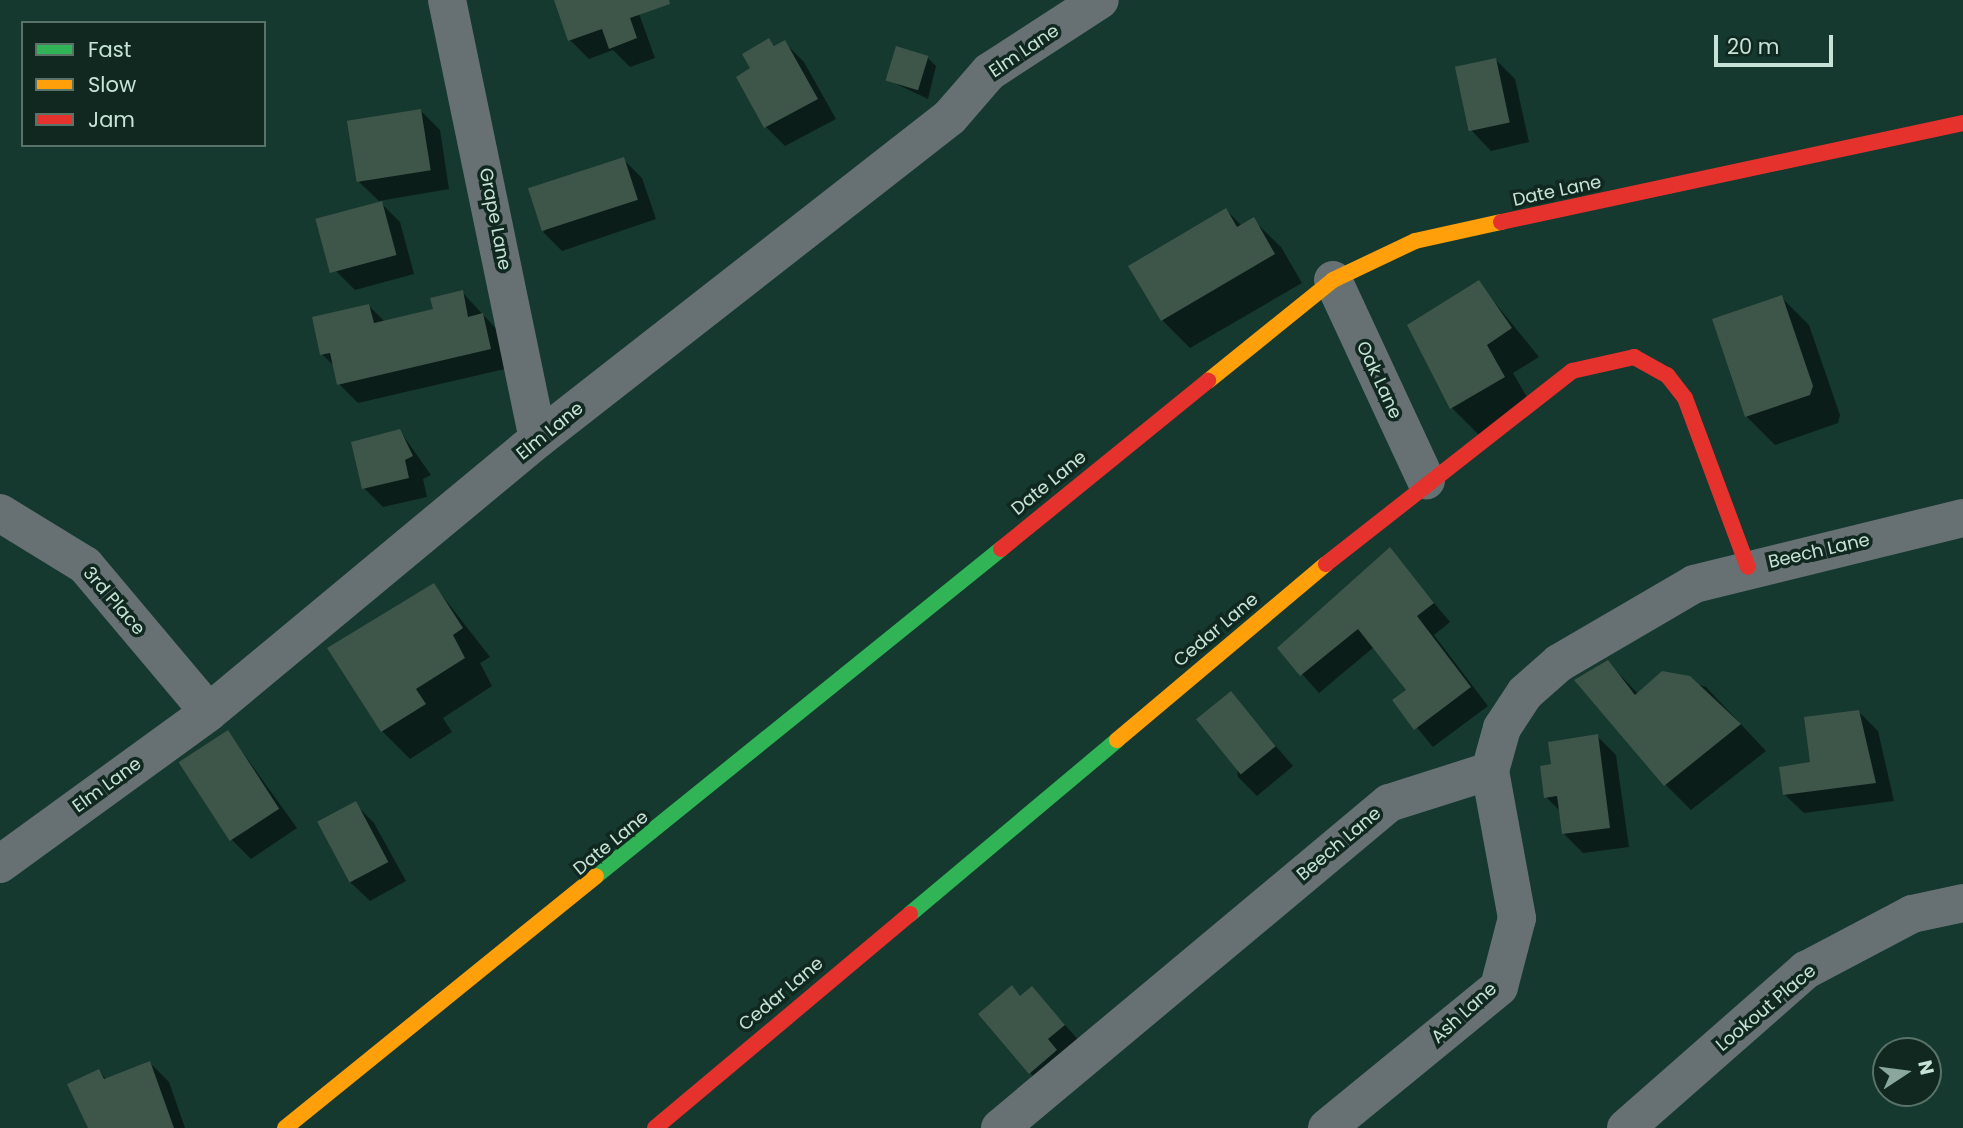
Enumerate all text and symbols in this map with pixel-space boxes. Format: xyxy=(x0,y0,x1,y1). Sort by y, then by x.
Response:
street label: Elm Lane xyxy=(985,20,1063,82)
legend xyxy=(21,21,266,147)
scale bar xyxy=(1718,21,1837,65)
text: 20 m xyxy=(1727,32,1780,61)
text: Fast xyxy=(88,35,131,64)
text: Slow xyxy=(88,70,136,99)
text: Jam xyxy=(88,105,135,134)
street label: Grape Lane xyxy=(475,166,515,272)
street label: Date Lane xyxy=(1511,171,1603,211)
street label: Oak Lane xyxy=(1352,338,1406,422)
street label: Elm Lane xyxy=(512,398,588,464)
street label: Date Lane xyxy=(1007,446,1091,520)
street label: Beech Lane xyxy=(1766,529,1872,573)
street label: 3rd Place xyxy=(78,562,150,640)
street label: Cedar Lane xyxy=(1169,588,1263,672)
street label: Elm Lane xyxy=(68,753,146,817)
street label: Beech Lane xyxy=(1293,803,1385,885)
street label: Date Lane xyxy=(569,806,653,880)
street label: Cedar Lane xyxy=(734,952,828,1036)
street label: Lookout Place xyxy=(1712,960,1820,1056)
street label: Ash Lane xyxy=(1427,978,1501,1048)
north arrow xyxy=(1872,1037,1942,1107)
text: N xyxy=(1911,1058,1941,1078)

